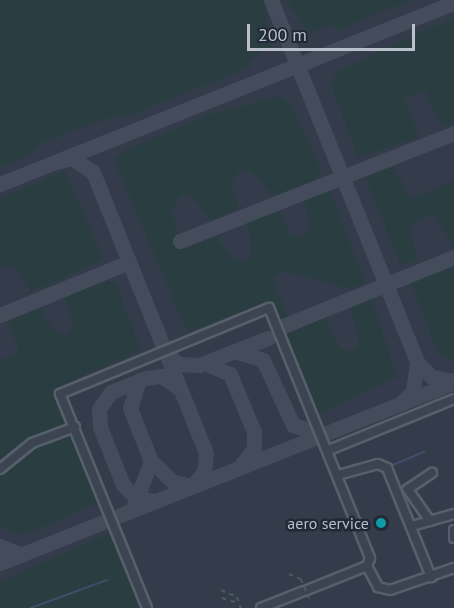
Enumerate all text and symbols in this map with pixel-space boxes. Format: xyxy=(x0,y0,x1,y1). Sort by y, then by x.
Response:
scale bar xyxy=(250,12,418,50)
text: 200 m xyxy=(258,23,307,46)
place label: aero service xyxy=(287,513,369,533)
marker: aero service xyxy=(374,516,388,530)

